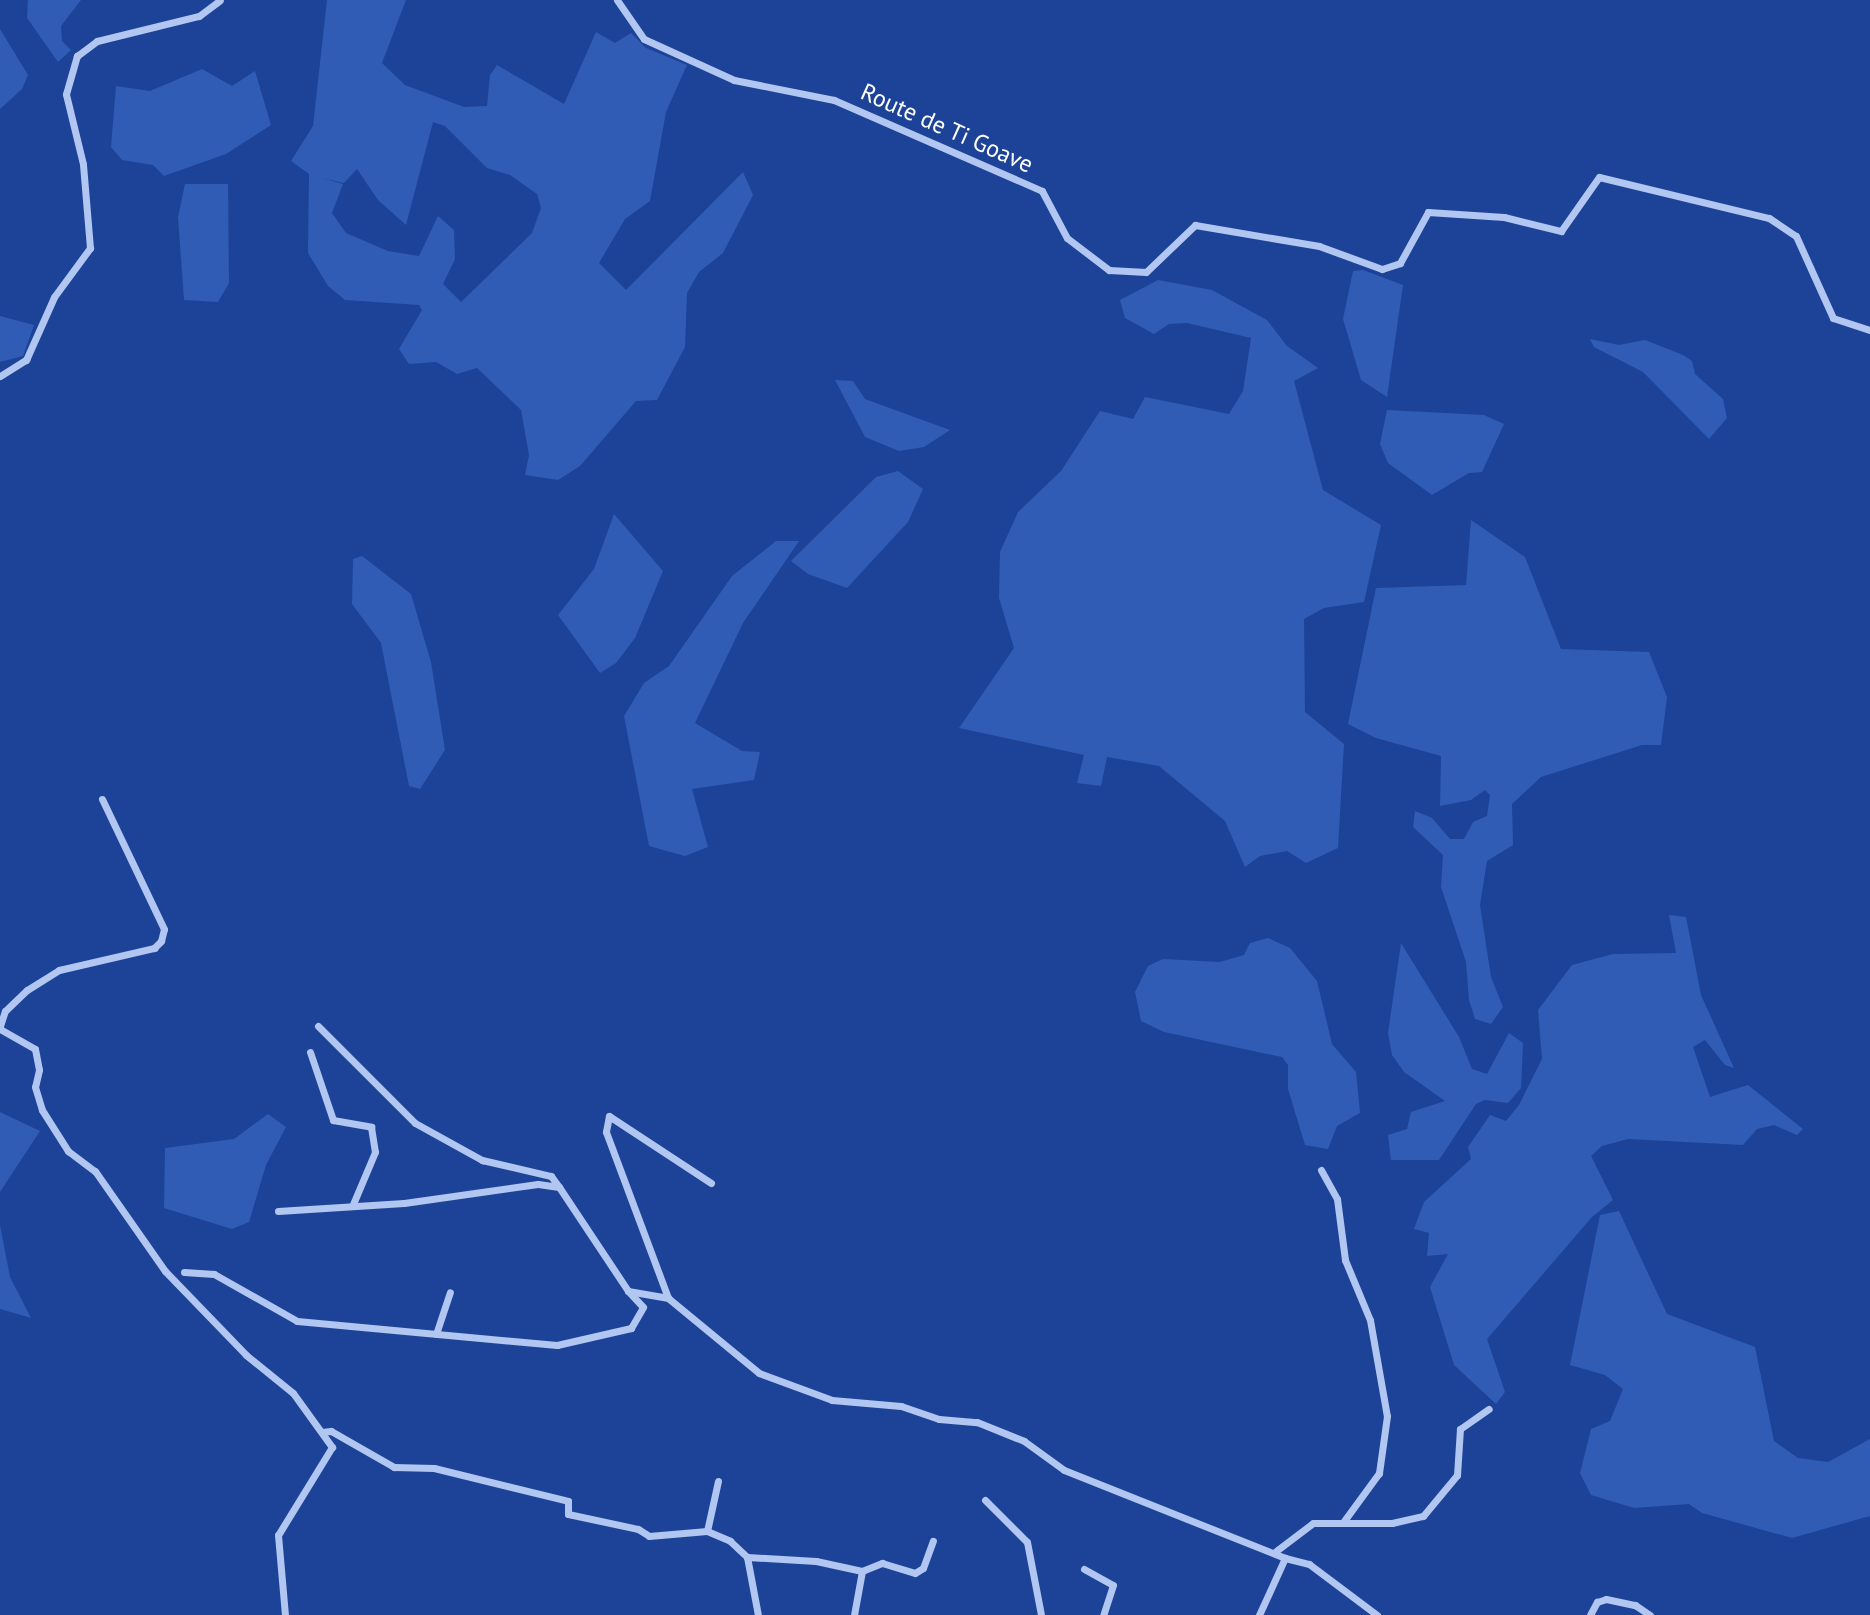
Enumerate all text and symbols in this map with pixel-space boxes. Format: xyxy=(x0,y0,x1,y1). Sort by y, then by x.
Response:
street label: Route de Ti Goave xyxy=(856,77,1038,179)

